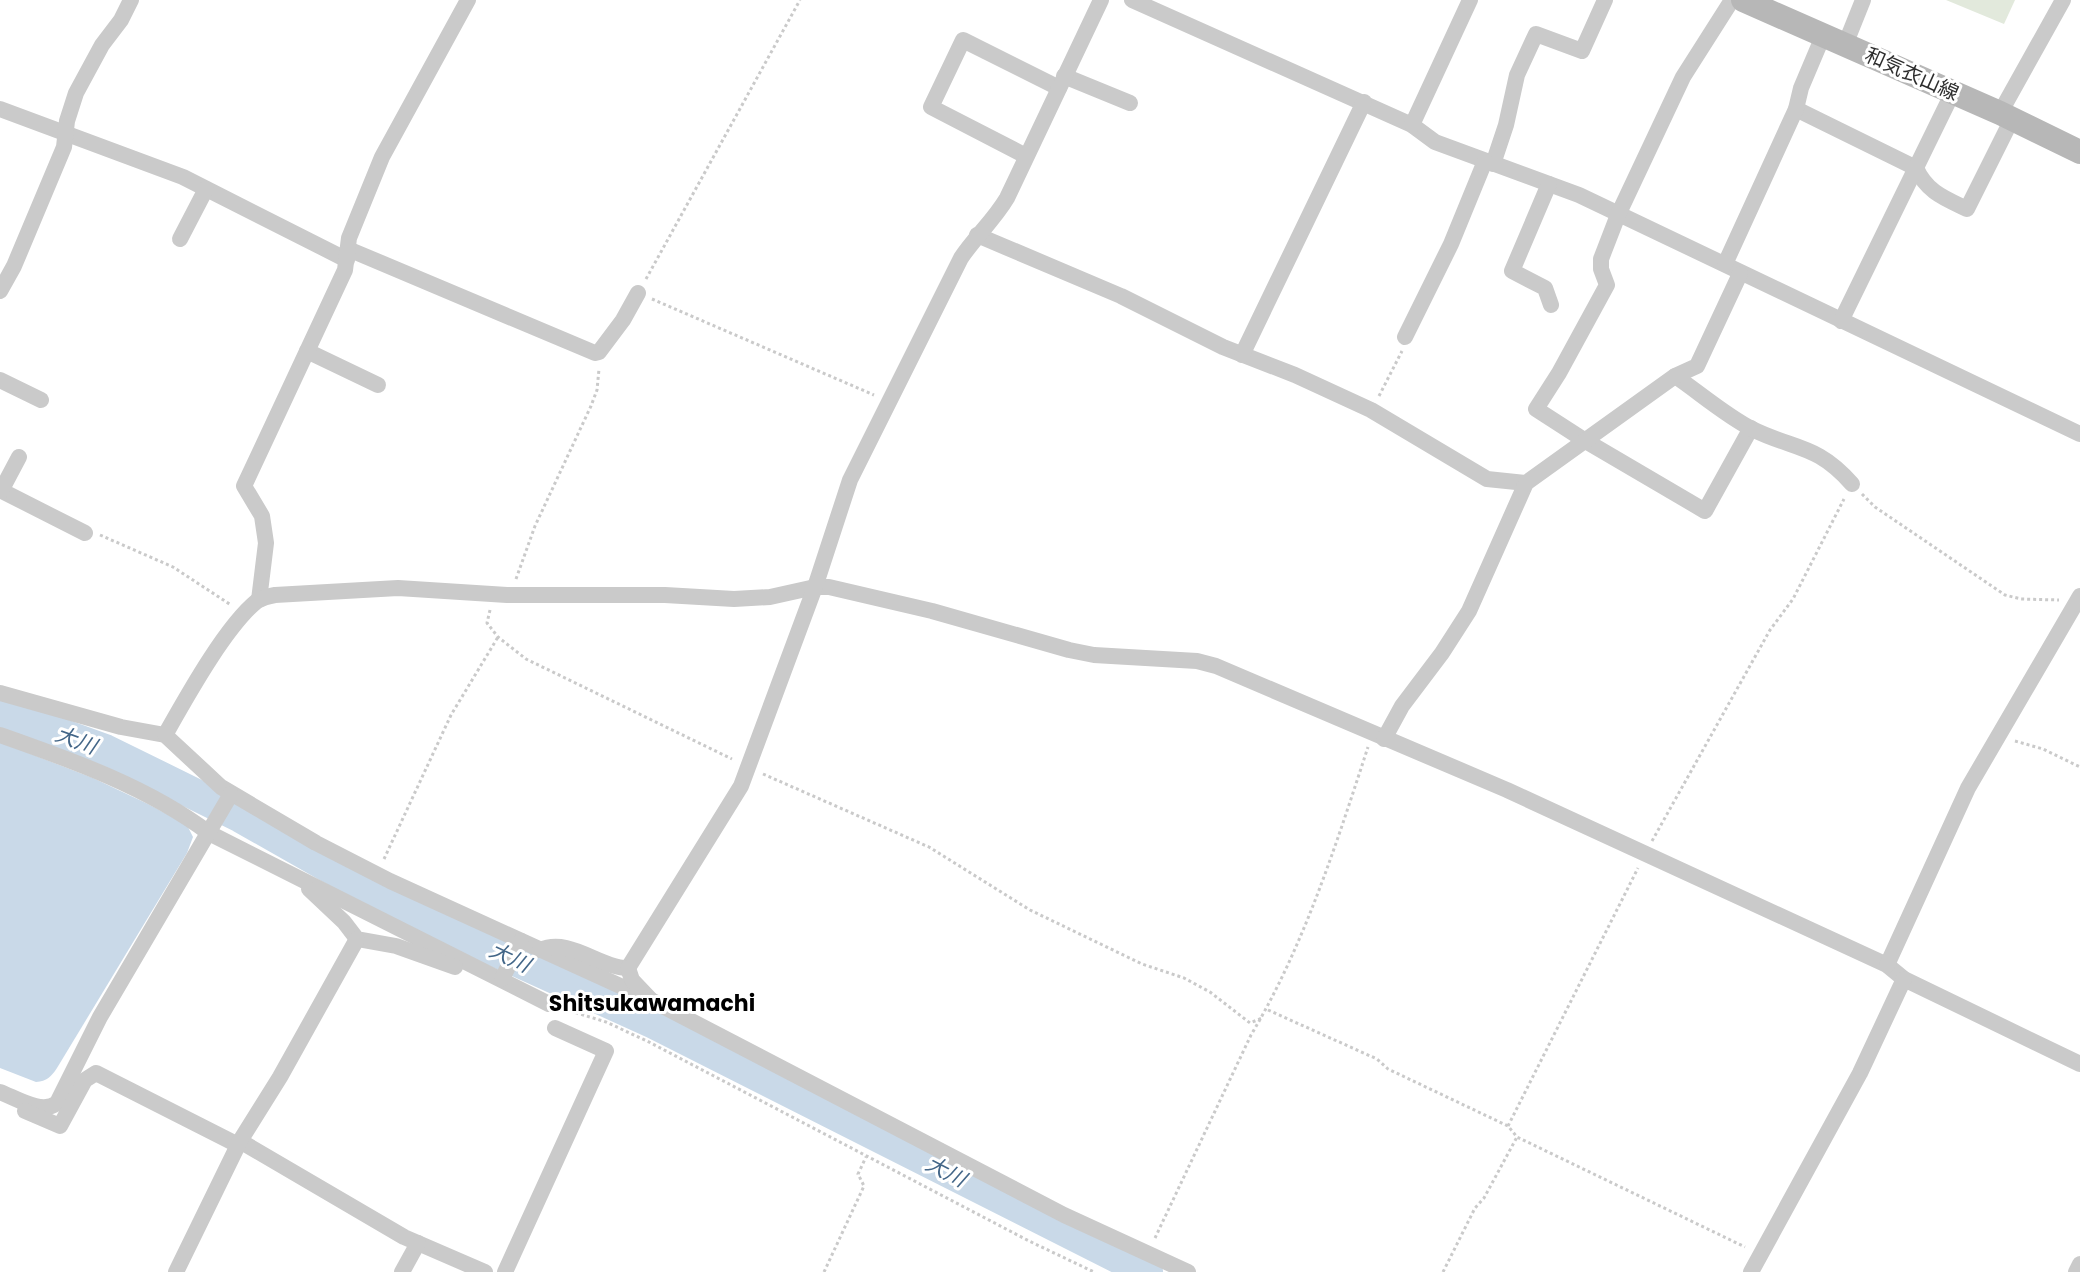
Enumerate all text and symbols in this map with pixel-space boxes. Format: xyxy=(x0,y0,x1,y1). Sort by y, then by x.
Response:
street label: 和気衣山線 xyxy=(1861,41,1963,107)
water label: 大川 xyxy=(51,719,103,761)
water label: 大川 xyxy=(485,935,537,980)
district label: Shitsukawamachi xyxy=(549,988,755,1019)
water label: 大川 xyxy=(921,1149,973,1194)

